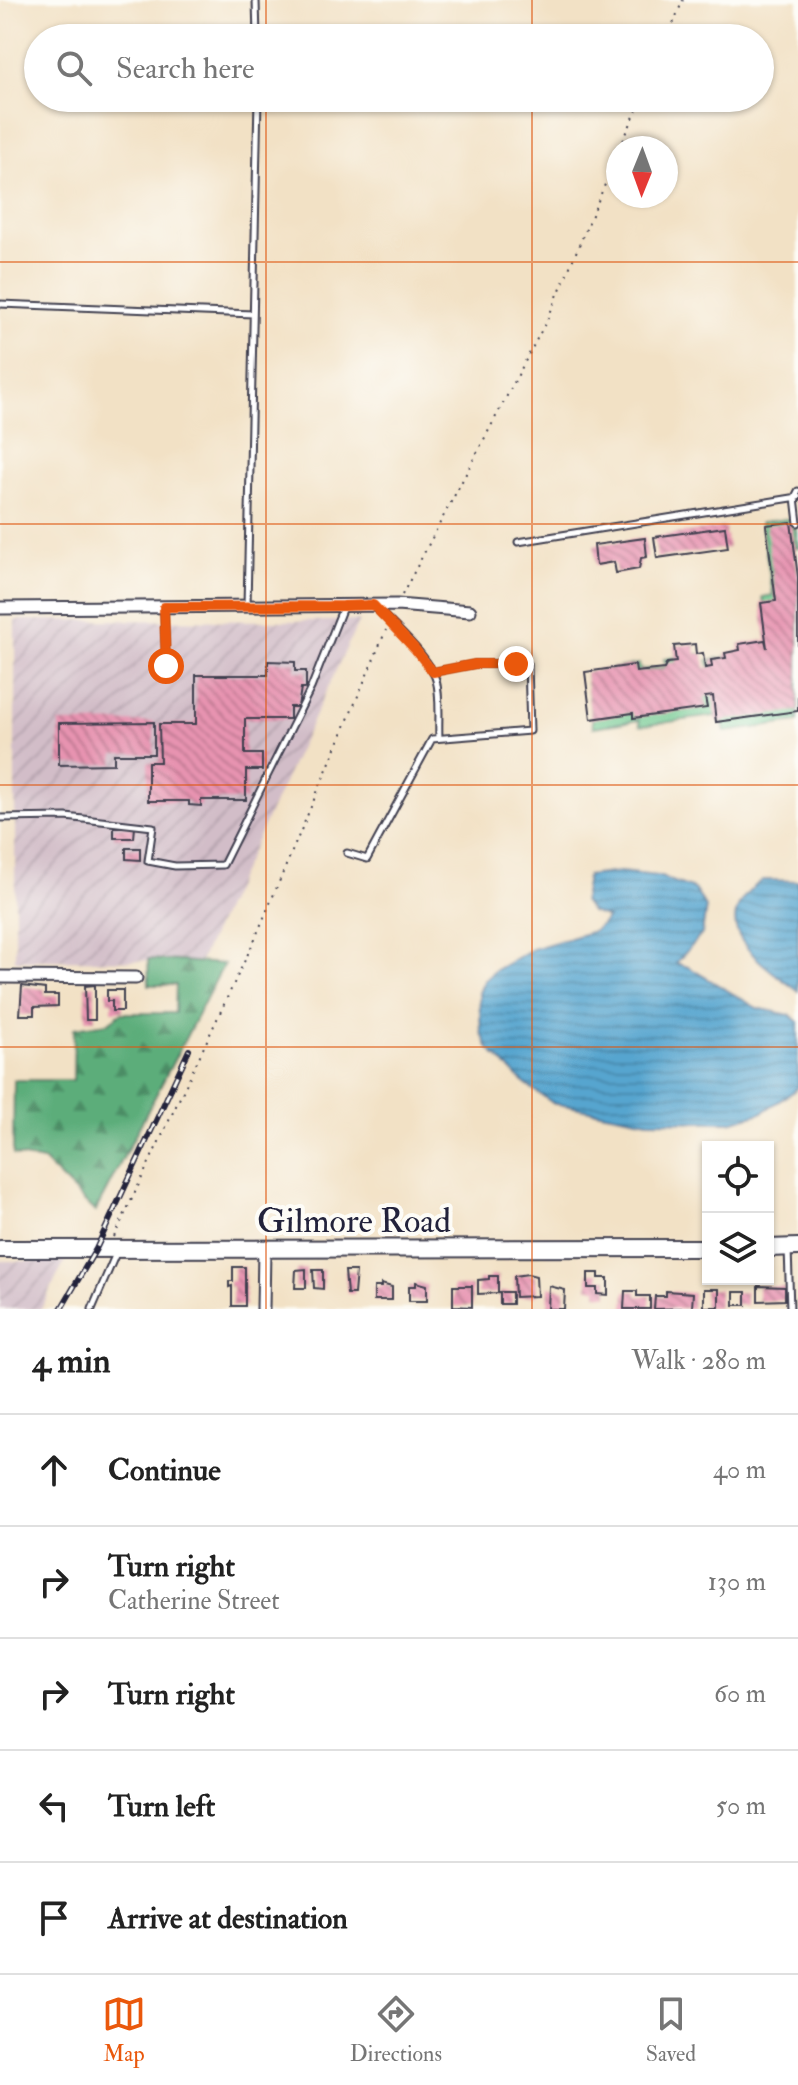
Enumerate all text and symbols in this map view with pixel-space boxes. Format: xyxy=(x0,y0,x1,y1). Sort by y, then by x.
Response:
search box xyxy=(24,24,774,112)
icon: search xyxy=(52,46,96,90)
text: Search here xyxy=(116,50,255,87)
north arrow xyxy=(606,136,678,208)
route end xyxy=(498,646,534,682)
route start xyxy=(148,648,184,684)
map controls xyxy=(702,1141,774,1285)
button: locate xyxy=(702,1141,774,1213)
street label: Gilmore Road xyxy=(257,1200,451,1243)
button: layers xyxy=(702,1213,774,1285)
text: 4 min xyxy=(32,1340,110,1383)
text: Walk · 280 m xyxy=(632,1345,766,1377)
icon: ahead xyxy=(32,1448,76,1492)
text: Continue xyxy=(108,1452,221,1489)
text: 40 m xyxy=(713,1454,766,1486)
text: Turn right xyxy=(108,1548,235,1585)
icon: right xyxy=(32,1560,76,1604)
text: 130 m xyxy=(708,1566,766,1598)
text: Catherine Street xyxy=(108,1585,280,1617)
icon: right xyxy=(32,1672,76,1716)
text: Turn right xyxy=(108,1676,235,1713)
text: 60 m xyxy=(714,1678,766,1710)
icon: left xyxy=(32,1784,76,1828)
text: Turn left xyxy=(108,1788,215,1825)
text: 50 m xyxy=(716,1790,766,1822)
icon: arrive xyxy=(32,1896,76,1940)
text: Arrive at destination xyxy=(108,1900,348,1937)
tab: Map xyxy=(102,1992,146,2068)
tab: Directions xyxy=(350,1992,442,2068)
tab: Saved xyxy=(646,1992,696,2068)

